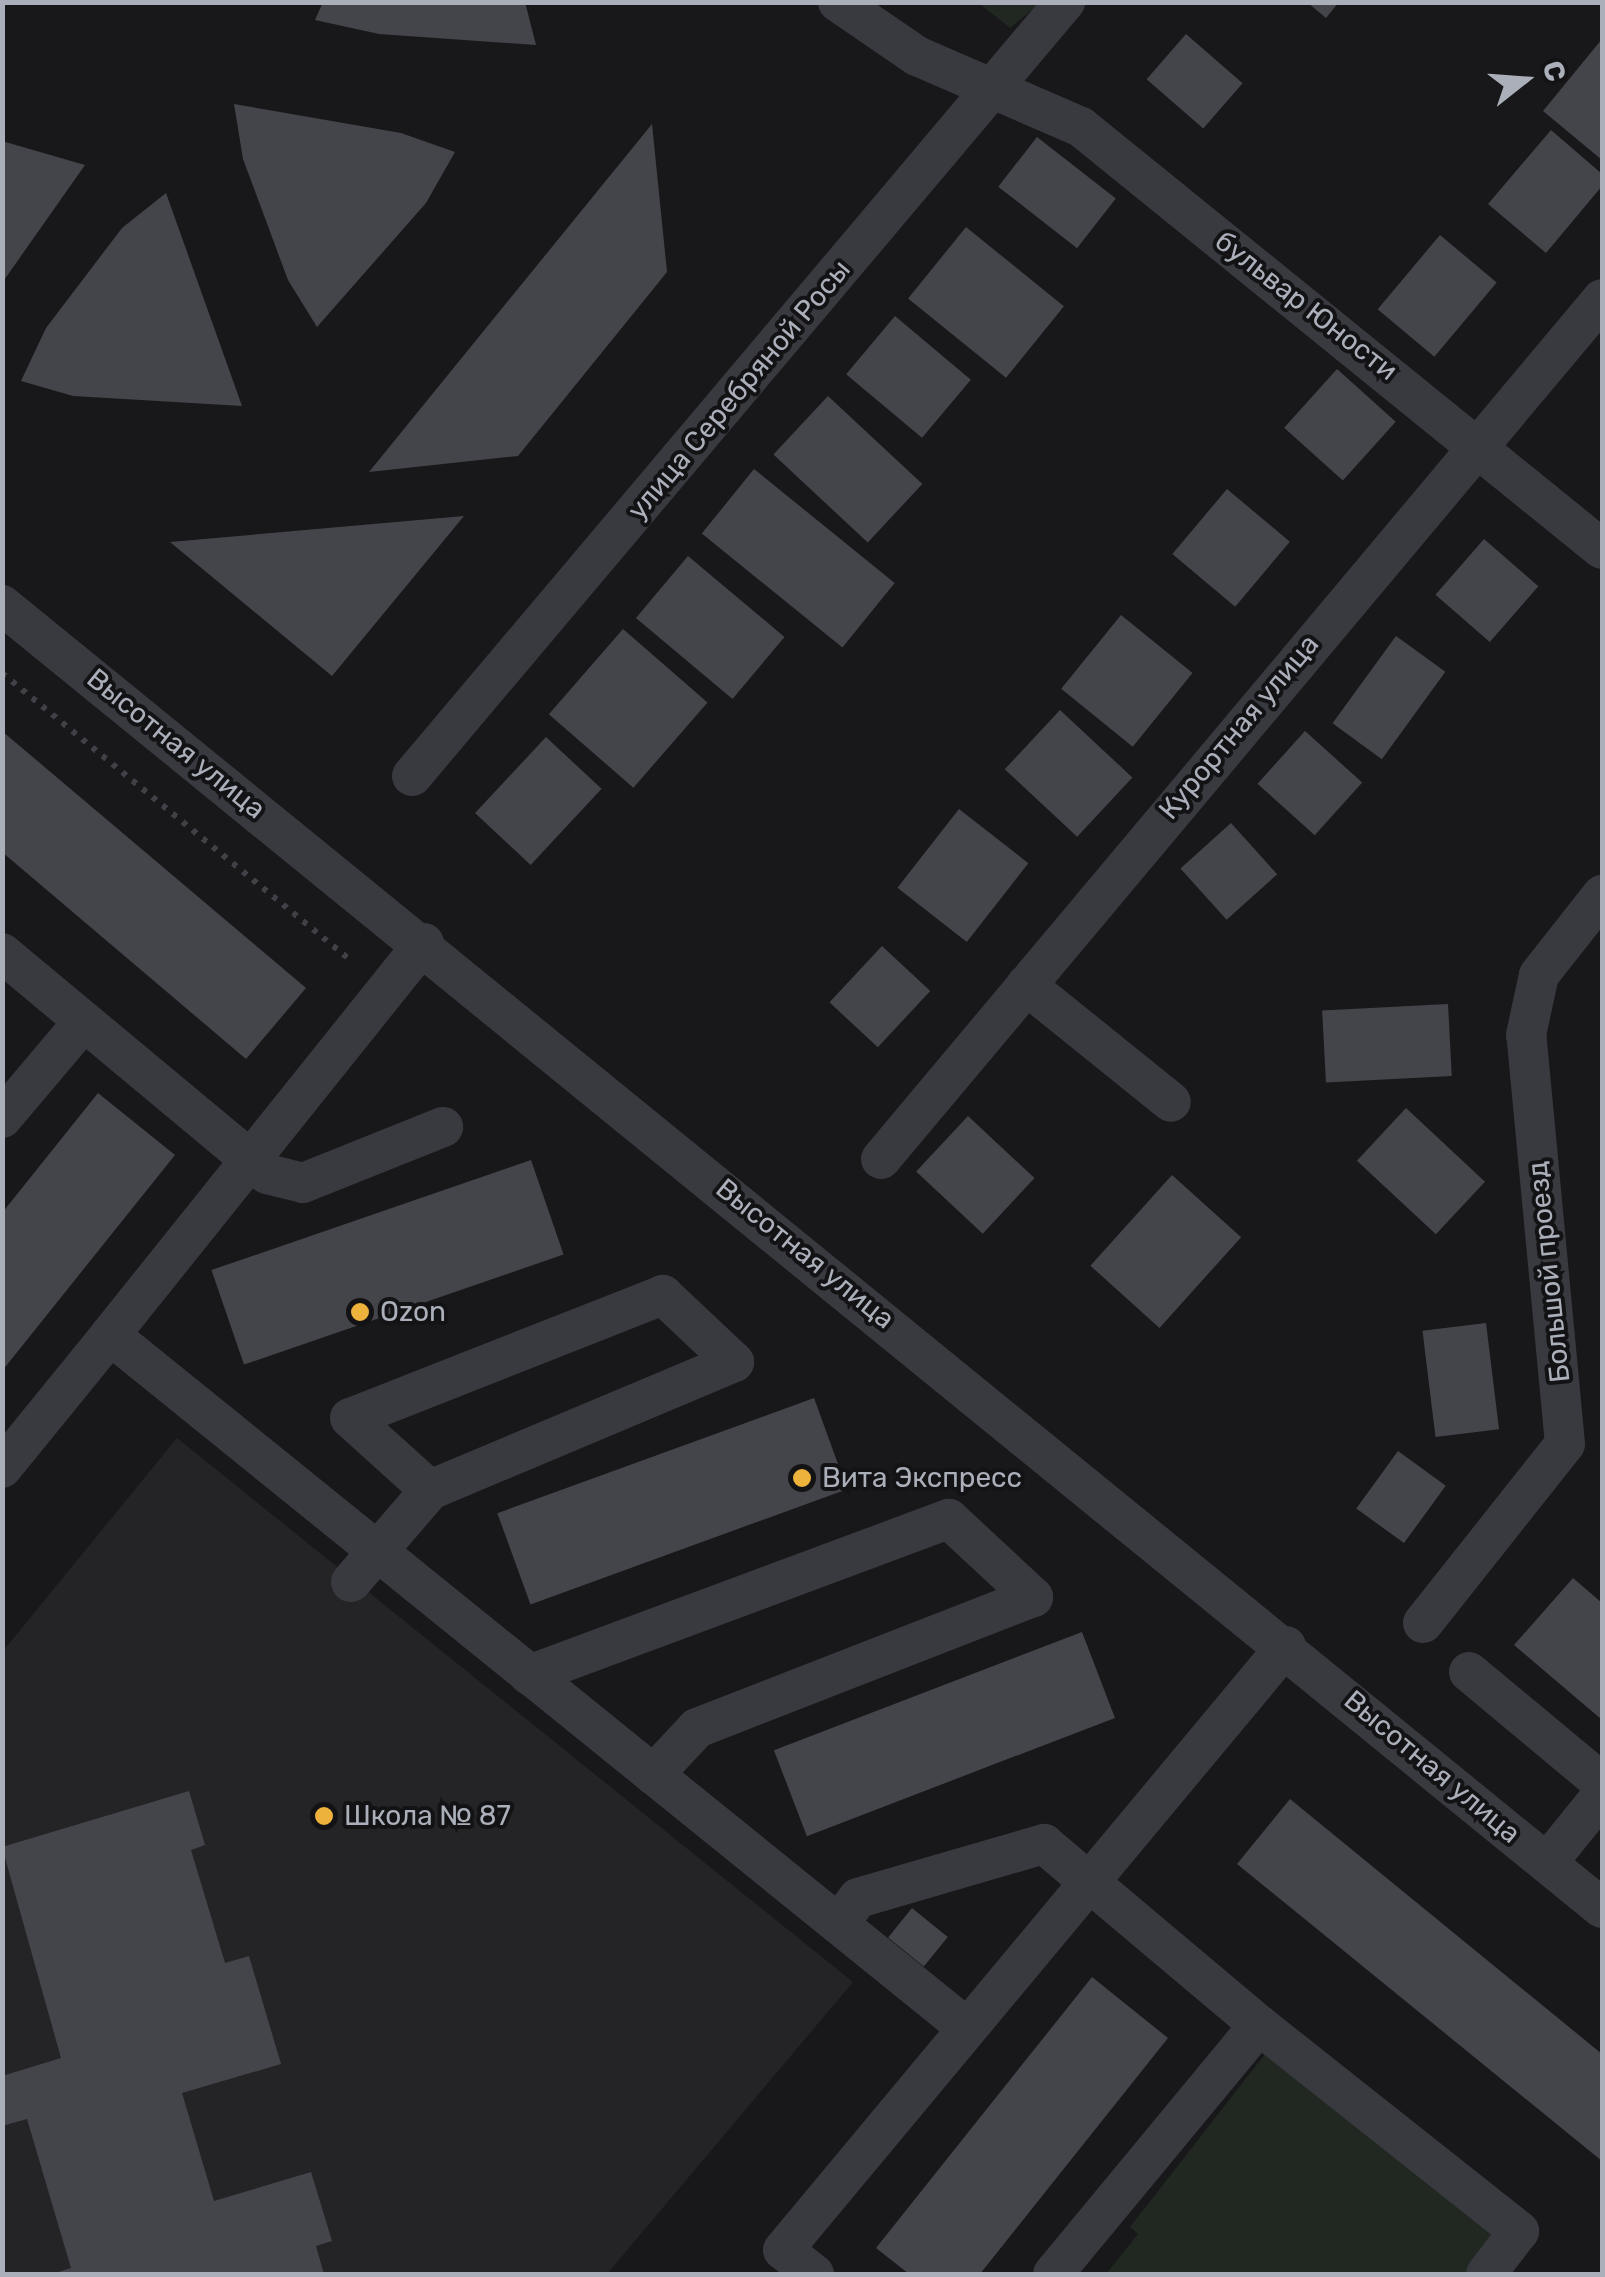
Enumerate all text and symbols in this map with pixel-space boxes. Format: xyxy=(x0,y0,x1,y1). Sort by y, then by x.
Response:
north arrow xyxy=(1475,30,1575,130)
text: С xyxy=(1536,57,1573,85)
street label: бульвар Юности xyxy=(1208,224,1404,388)
street label: улица Серебряной Росы xyxy=(620,253,858,527)
street label: Курортная улица xyxy=(1152,628,1326,826)
street label: Высотная улица xyxy=(80,662,272,826)
street label: Большой проезд xyxy=(1521,1160,1577,1384)
street label: Высотная улица xyxy=(709,1172,901,1336)
place label: Ozon xyxy=(380,1295,446,1329)
marker: Ozon xyxy=(349,1301,371,1323)
place label: Вита Экспресс xyxy=(822,1461,1022,1495)
marker: Вита Экспресс xyxy=(791,1467,813,1489)
street label: Высотная улица xyxy=(1337,1684,1527,1850)
place label: Школа № 87 xyxy=(344,1799,511,1833)
marker: Школа № 87 xyxy=(313,1805,335,1827)

